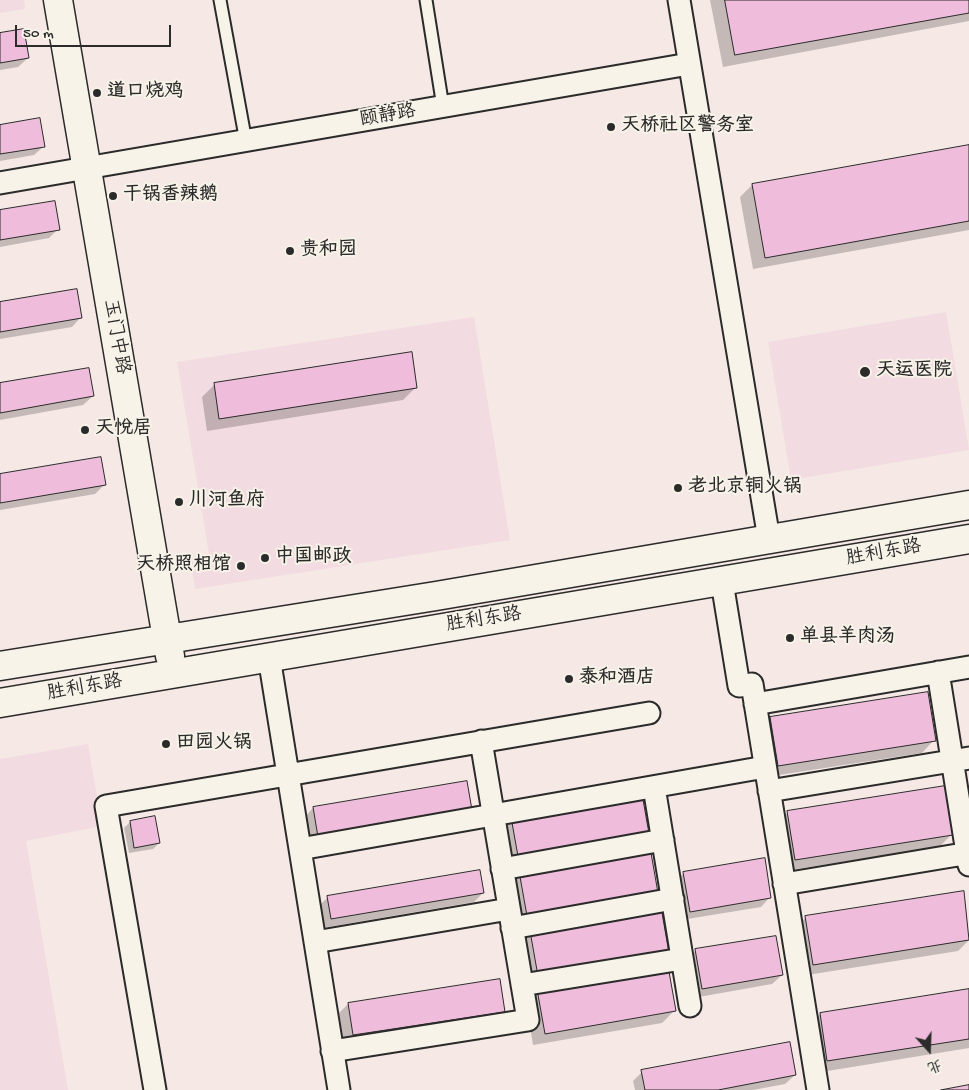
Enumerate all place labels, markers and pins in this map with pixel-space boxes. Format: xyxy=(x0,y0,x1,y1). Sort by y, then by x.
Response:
place label: 道口烧鸡 xyxy=(107,82,183,104)
marker: 道口烧鸡 xyxy=(91,87,103,99)
place label: 天桥社区警务室 xyxy=(621,116,754,138)
marker: 天桥社区警务室 xyxy=(605,121,617,133)
place label: 干锅香辣鹅 xyxy=(123,185,218,207)
marker: 干锅香辣鹅 xyxy=(107,190,119,202)
place label: 贵和园 xyxy=(300,240,357,262)
marker: 贵和园 xyxy=(284,245,296,257)
place label: 天运医院 xyxy=(876,361,952,383)
marker: 天运医院 xyxy=(858,365,872,379)
place label: 天悦居 xyxy=(95,419,152,441)
marker: 天悦居 xyxy=(79,424,91,436)
place label: 老北京铜火锅 xyxy=(688,477,802,499)
marker: 老北京铜火锅 xyxy=(672,482,684,494)
place label: 川河鱼府 xyxy=(189,491,265,513)
marker: 川河鱼府 xyxy=(173,496,185,508)
place label: 中国邮政 xyxy=(275,547,351,569)
marker: 中国邮政 xyxy=(259,552,271,564)
place label: 天桥照相馆 xyxy=(136,555,231,577)
marker: 天桥照相馆 xyxy=(235,560,247,572)
place label: 单县羊肉汤 xyxy=(800,627,895,649)
marker: 单县羊肉汤 xyxy=(784,632,796,644)
place label: 泰和酒店 xyxy=(579,668,655,690)
marker: 泰和酒店 xyxy=(563,673,575,685)
place label: 田园火锅 xyxy=(176,733,252,755)
marker: 田园火锅 xyxy=(160,738,172,750)

